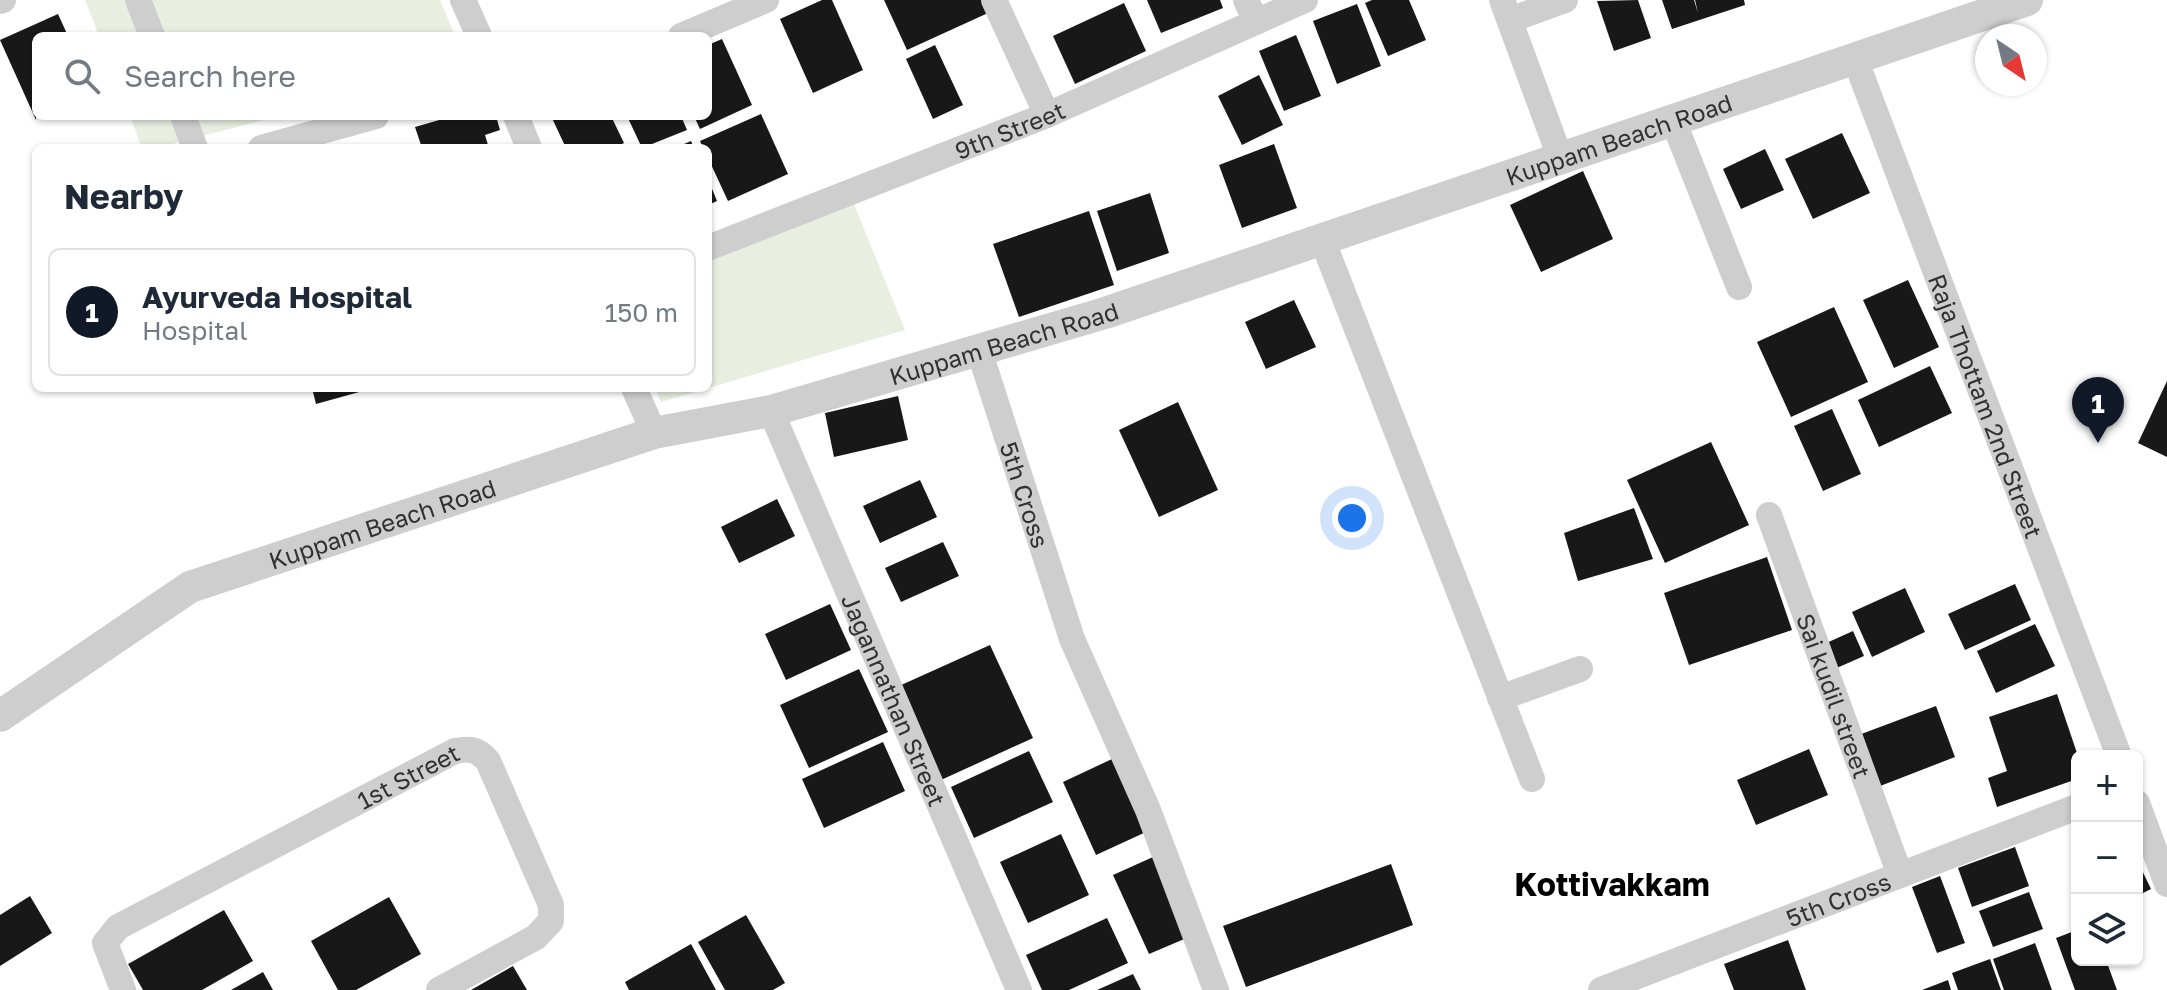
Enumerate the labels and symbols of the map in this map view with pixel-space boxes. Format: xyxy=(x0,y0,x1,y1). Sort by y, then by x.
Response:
north arrow xyxy=(1975,24,2047,96)
street label: Kuppam Beach Road xyxy=(1502,87,1736,191)
street label: 9th Street xyxy=(950,94,1069,164)
street label: Raja Thottam 2nd Street xyxy=(1923,270,2050,542)
street label: Kuppam Beach Road xyxy=(886,295,1122,390)
pin: 1 xyxy=(2072,377,2124,443)
street label: 5th Cross xyxy=(995,438,1056,551)
street label: Kuppam Beach Road xyxy=(265,472,499,574)
your location xyxy=(1332,498,1372,538)
street label: Jagannathan Street xyxy=(836,589,953,810)
street label: Sai kudil street xyxy=(1791,609,1878,782)
street label: 1st Street xyxy=(352,737,464,814)
district label: Kottivakkam xyxy=(1514,865,1710,903)
street label: 5th Cross xyxy=(1782,866,1894,932)

